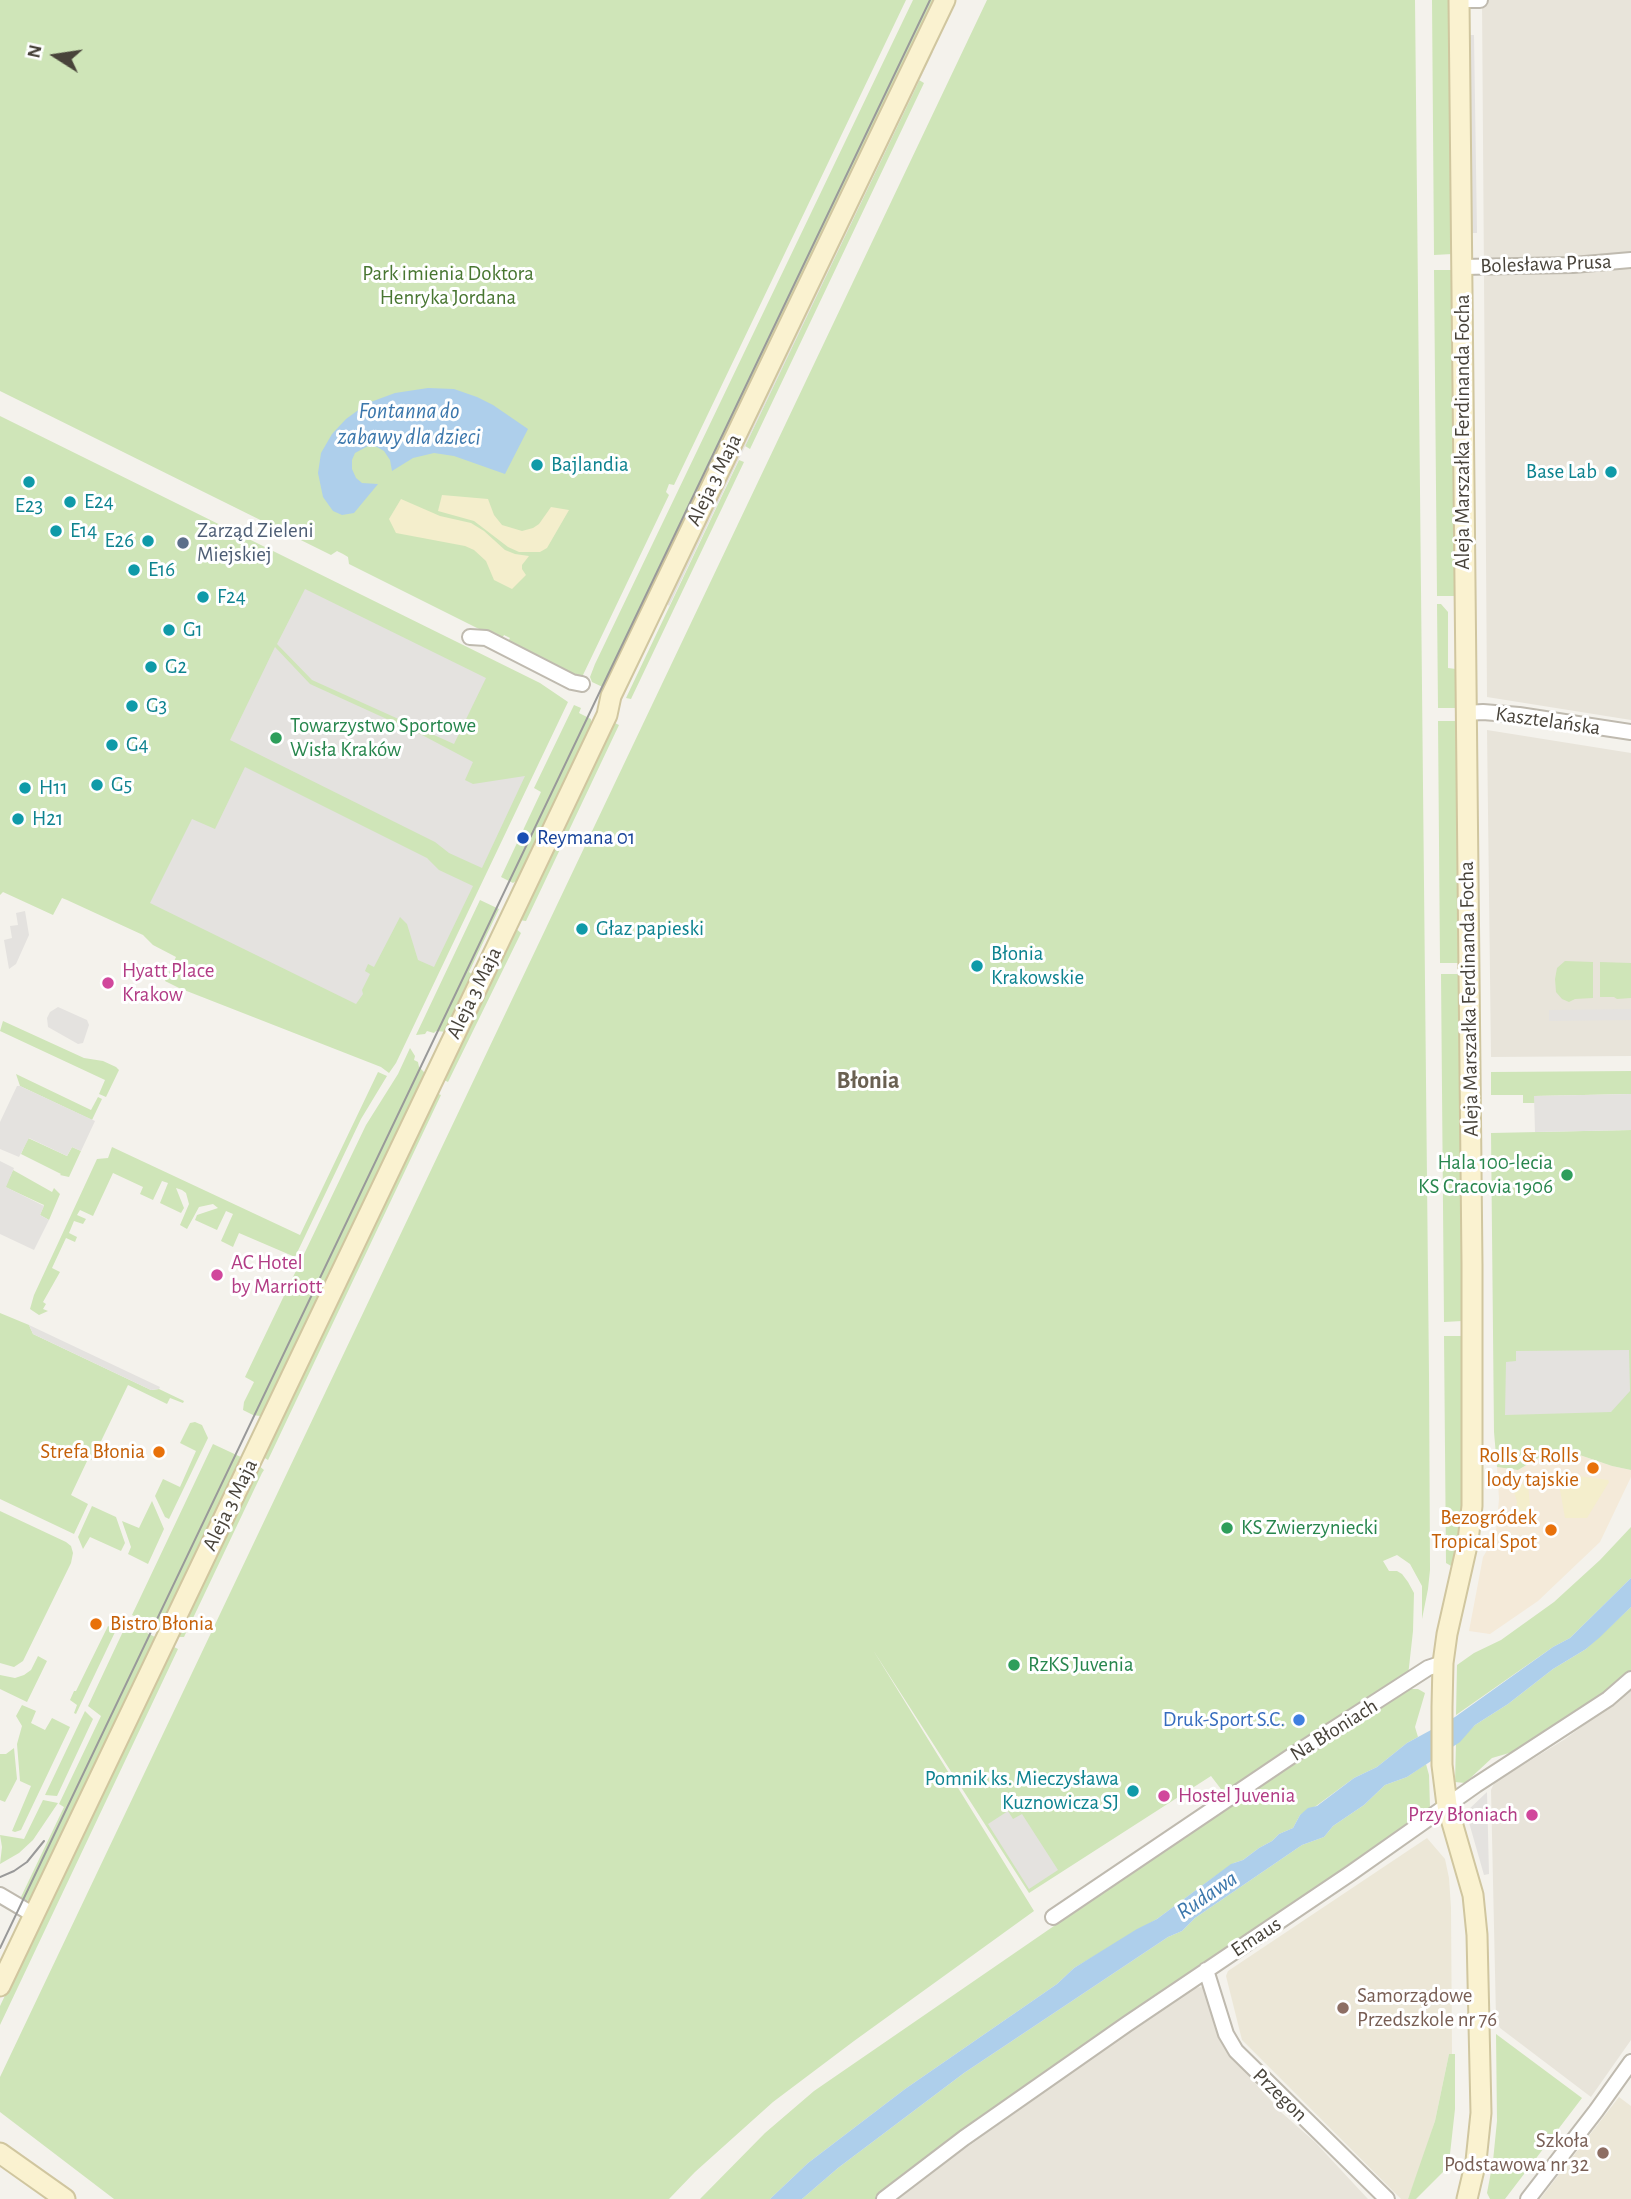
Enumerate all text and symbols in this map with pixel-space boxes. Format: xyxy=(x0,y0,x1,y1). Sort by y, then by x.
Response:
north arrow xyxy=(21,21,91,91)
text: N xyxy=(24,43,46,60)
street label: Bolesława Prusa xyxy=(1480,249,1612,279)
park label: Park imienia Doktora Henryka Jordana xyxy=(362,261,534,311)
street label: Aleja Marszałka Ferdinanda Focha xyxy=(1450,294,1476,570)
water label: Fontanna do zabawy dla dzieci xyxy=(337,397,481,451)
street label: Aleja 3 Maja xyxy=(681,430,747,530)
place label: Bajlandia xyxy=(551,452,629,478)
marker: Bajlandia xyxy=(529,457,545,473)
place label: Base Lab xyxy=(1526,459,1597,485)
marker: Base Lab xyxy=(1603,464,1619,480)
marker: E23 xyxy=(21,474,37,490)
place label: E24 xyxy=(84,489,114,515)
place label: E23 xyxy=(15,493,43,519)
marker: E24 xyxy=(62,494,78,510)
place label: E14 xyxy=(70,518,97,544)
place label: Zarząd Zieleni Miejskiej xyxy=(197,518,314,568)
marker: E14 xyxy=(48,523,64,539)
place label: E26 xyxy=(104,528,134,554)
marker: E26 xyxy=(140,533,156,549)
marker: Zarząd Zieleni Miejskiej xyxy=(175,535,191,551)
place label: E16 xyxy=(148,557,175,583)
marker: E16 xyxy=(126,562,142,578)
place label: F24 xyxy=(217,584,246,610)
marker: F24 xyxy=(195,589,211,605)
place label: G1 xyxy=(183,617,203,643)
marker: G1 xyxy=(161,622,177,638)
place label: G2 xyxy=(165,654,187,680)
marker: G2 xyxy=(143,659,159,675)
place label: G3 xyxy=(146,693,167,719)
marker: G3 xyxy=(124,698,140,714)
street label: Kasztelańska xyxy=(1494,701,1602,741)
place label: Towarzystwo Sportowe Wisła Kraków xyxy=(290,713,476,763)
marker: Towarzystwo Sportowe Wisła Kraków xyxy=(268,730,284,746)
place label: G4 xyxy=(126,732,149,758)
marker: G4 xyxy=(104,737,120,753)
place label: G5 xyxy=(111,772,132,798)
place label: H11 xyxy=(39,775,68,801)
marker: G5 xyxy=(89,777,105,793)
marker: H11 xyxy=(17,780,33,796)
place label: H21 xyxy=(32,806,63,832)
marker: H21 xyxy=(10,811,26,827)
place label: Reymana 01 xyxy=(537,825,635,851)
marker: Reymana 01 xyxy=(515,830,531,846)
street label: Aleja Marszałka Ferdinanda Focha xyxy=(1454,861,1484,1137)
place label: Głaz papieski xyxy=(596,916,704,942)
marker: Głaz papieski xyxy=(574,921,590,937)
place label: Błonia Krakowskie xyxy=(991,941,1084,991)
street label: Aleja 3 Maja xyxy=(441,943,507,1043)
place label: Hyatt Place Krakow xyxy=(122,958,214,1008)
marker: Błonia Krakowskie xyxy=(969,958,985,974)
marker: Hyatt Place Krakow xyxy=(100,975,116,991)
district label: Błonia xyxy=(836,1067,900,1095)
place label: Hala 100-lecia KS Cracovia 1906 xyxy=(1418,1150,1553,1200)
marker: Hala 100-lecia KS Cracovia 1906 xyxy=(1559,1167,1575,1183)
place label: AC Hotel by Marriott xyxy=(231,1250,322,1300)
marker: AC Hotel by Marriott xyxy=(209,1267,225,1283)
place label: Strefa Błonia xyxy=(40,1439,145,1465)
place label: Rolls & Rolls lody tajskie xyxy=(1479,1443,1579,1493)
marker: Strefa Błonia xyxy=(151,1444,167,1460)
street label: Aleja 3 Maja xyxy=(197,1455,263,1555)
marker: Rolls & Rolls lody tajskie xyxy=(1585,1460,1601,1476)
place label: Bezogródek Tropical Spot xyxy=(1431,1505,1537,1555)
place label: KS Zwierzyniecki xyxy=(1241,1515,1378,1541)
marker: KS Zwierzyniecki xyxy=(1219,1520,1235,1536)
marker: Bezogródek Tropical Spot xyxy=(1543,1522,1559,1538)
place label: Bistro Błonia xyxy=(110,1611,214,1637)
marker: Bistro Błonia xyxy=(88,1616,104,1632)
place label: RzKS Juvenia xyxy=(1028,1652,1134,1678)
marker: RzKS Juvenia xyxy=(1006,1657,1022,1673)
street label: Na Błoniach xyxy=(1286,1693,1382,1767)
place label: Druk-Sport S.C. xyxy=(1163,1707,1285,1733)
marker: Druk-Sport S.C. xyxy=(1291,1712,1307,1728)
place label: Pomnik ks. Mieczysława Kuznowicza SJ xyxy=(925,1766,1119,1816)
marker: Pomnik ks. Mieczysława Kuznowicza SJ xyxy=(1125,1783,1141,1799)
place label: Hostel Juvenia xyxy=(1178,1783,1295,1809)
marker: Hostel Juvenia xyxy=(1156,1788,1172,1804)
place label: Przy Błoniach xyxy=(1408,1802,1518,1828)
marker: Przy Błoniach xyxy=(1524,1807,1540,1823)
water label: Rudawa xyxy=(1171,1865,1243,1925)
street label: Emaus xyxy=(1226,1911,1286,1963)
place label: Samorządowe Przedszkole nr 76 xyxy=(1357,1983,1497,2033)
marker: Samorządowe Przedszkole nr 76 xyxy=(1335,2000,1351,2016)
street label: Przegon xyxy=(1247,2063,1313,2127)
place label: Szkoła Podstawowa nr 32 xyxy=(1444,2128,1589,2178)
marker: Szkoła Podstawowa nr 32 xyxy=(1595,2145,1611,2161)

